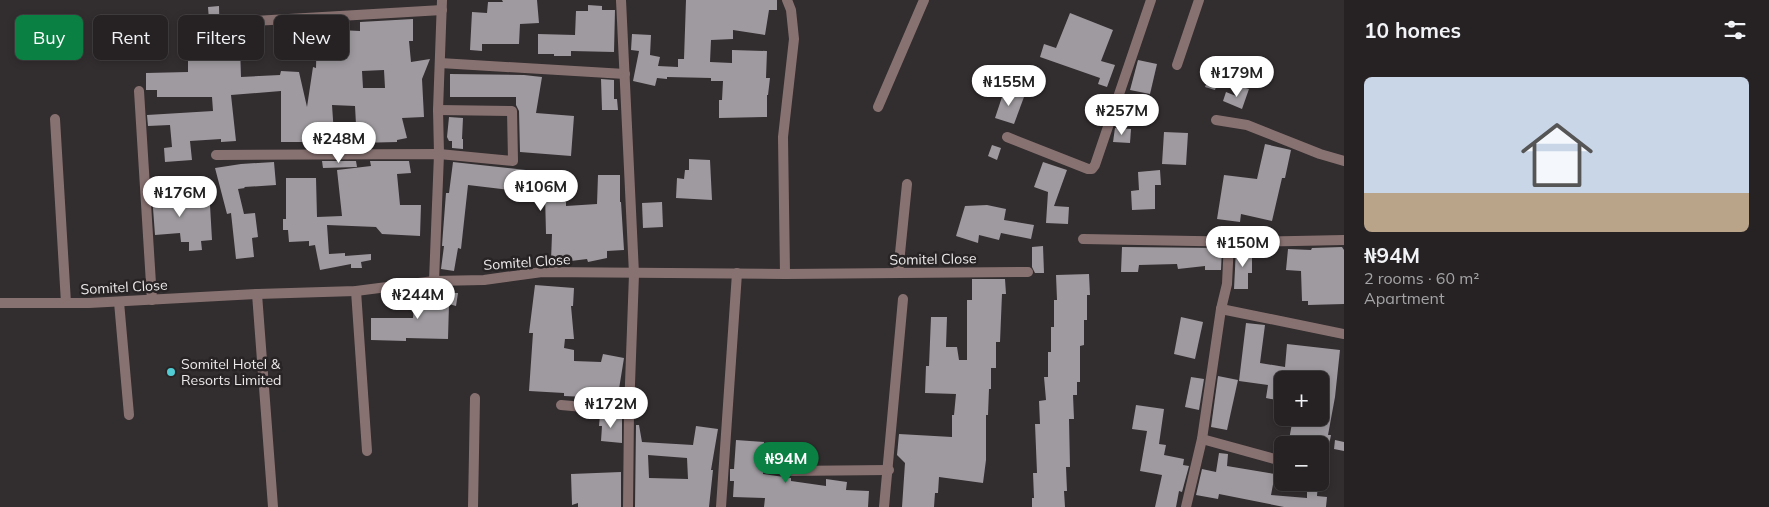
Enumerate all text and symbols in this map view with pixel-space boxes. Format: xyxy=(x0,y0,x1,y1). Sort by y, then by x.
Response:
chip: Buy xyxy=(15,15,83,60)
chip: Rent xyxy=(93,15,168,60)
chip: Filters xyxy=(178,15,264,60)
chip: New xyxy=(274,15,349,60)
icon: filters xyxy=(1721,16,1749,44)
text: 10 homes xyxy=(1364,17,1461,43)
pin: ₦179M xyxy=(1202,56,1272,98)
text: ₦179M xyxy=(1211,62,1263,82)
pin: ₦155M xyxy=(974,64,1044,107)
text: ₦155M xyxy=(983,71,1035,91)
pin: ₦257M xyxy=(1087,94,1157,136)
text: ₦257M xyxy=(1096,100,1148,120)
icon: home xyxy=(1512,110,1602,200)
pin: ₦248M xyxy=(304,121,374,164)
text: ₦248M xyxy=(313,128,365,148)
pin: ₦106M xyxy=(506,170,576,212)
pin: ₦176M xyxy=(145,176,215,218)
text: ₦106M xyxy=(515,176,567,196)
text: ₦176M xyxy=(154,182,206,202)
pin: ₦150M xyxy=(1208,226,1278,268)
text: ₦150M xyxy=(1217,232,1269,252)
text: ₦94M xyxy=(1364,242,1420,268)
street label: Somitel Close xyxy=(889,249,977,269)
street label: Somitel Close xyxy=(483,250,571,274)
text: 2 rooms · 60 m² xyxy=(1364,268,1479,288)
street label: Somitel Close xyxy=(80,276,168,298)
pin: ₦244M xyxy=(383,278,453,320)
text: ₦244M xyxy=(392,284,444,304)
text: Apartment xyxy=(1364,288,1445,308)
place label: Somitel Hotel & Resorts Limited xyxy=(181,355,281,389)
marker: Somitel Hotel & Resorts Limited xyxy=(165,366,177,378)
map controls xyxy=(1274,371,1329,491)
button: + xyxy=(1274,371,1329,426)
pin: ₦172M xyxy=(576,386,646,429)
text: ₦172M xyxy=(585,393,637,413)
button: − xyxy=(1274,436,1329,491)
pin: ₦94M xyxy=(756,442,816,484)
text: ₦94M xyxy=(765,448,807,468)

